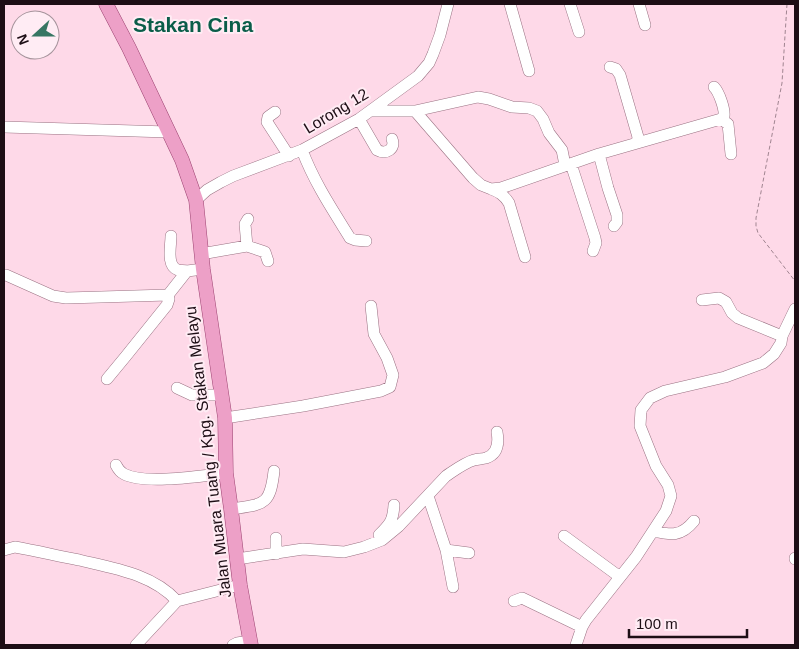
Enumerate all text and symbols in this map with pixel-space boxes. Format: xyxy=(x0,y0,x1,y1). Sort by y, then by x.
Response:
north arrow xyxy=(10,10,60,60)
district label: Stakan Cina xyxy=(133,13,253,36)
text: N xyxy=(14,32,32,47)
street label: Lorong 12 xyxy=(301,85,371,137)
street label: Jalan Muara Tuang / Kpg. Stakan Melayu xyxy=(182,305,234,599)
scale bar xyxy=(629,606,746,638)
text: 100 m xyxy=(636,615,678,632)

